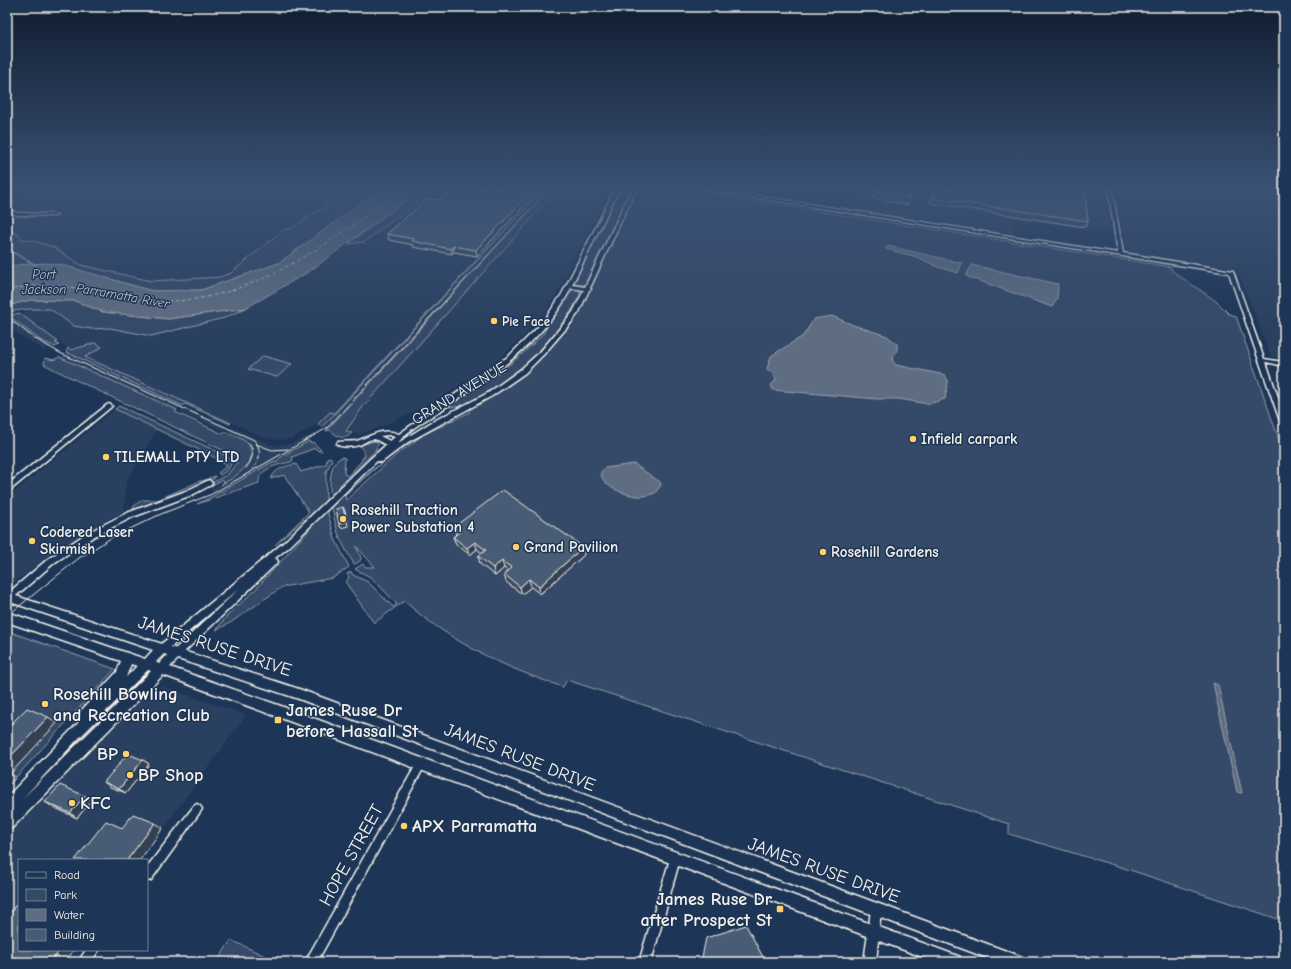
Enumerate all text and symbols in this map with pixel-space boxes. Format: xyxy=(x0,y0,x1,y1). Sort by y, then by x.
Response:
water label: Port Jackson xyxy=(21,267,66,297)
water label: Parramatta River xyxy=(75,280,172,311)
place label: Pie Face xyxy=(502,314,551,329)
marker: Pie Face xyxy=(489,316,499,326)
street label: GRAND AVENUE xyxy=(408,358,510,428)
place label: Infield carpark xyxy=(921,430,1018,448)
marker: Infield carpark xyxy=(908,434,918,444)
place label: TILEMALL PTY LTD xyxy=(114,448,239,466)
marker: TILEMALL PTY LTD xyxy=(101,452,111,462)
place label: Rosehill Traction Power Substation 4 xyxy=(351,501,474,536)
marker: Rosehill Traction Power Substation 4 xyxy=(338,514,348,524)
place label: Codered Laser Skirmish xyxy=(40,523,133,558)
marker: Codered Laser Skirmish xyxy=(27,536,37,546)
place label: Grand Pavilion xyxy=(524,538,618,556)
marker: Grand Pavilion xyxy=(511,542,521,552)
place label: Rosehill Gardens xyxy=(831,543,939,561)
marker: Rosehill Gardens xyxy=(818,547,828,557)
street label: JAMES RUSE DRIVE xyxy=(135,612,294,681)
place label: Rosehill Bowling and Recreation Club xyxy=(53,684,210,726)
marker: Rosehill Bowling and Recreation Club xyxy=(40,699,50,709)
place label: James Ruse Dr before Hassall St xyxy=(286,700,419,742)
marker: James Ruse Dr before Hassall St xyxy=(273,715,283,725)
street label: JAMES RUSE DRIVE xyxy=(441,719,598,796)
place label: BP xyxy=(97,744,118,765)
marker: BP xyxy=(121,749,131,759)
place label: BP Shop xyxy=(138,765,203,786)
marker: BP Shop xyxy=(125,770,135,780)
place label: KFC xyxy=(80,793,111,814)
marker: KFC xyxy=(67,798,77,808)
street label: HOPE STREET xyxy=(315,800,388,910)
place label: APX Parramatta xyxy=(412,816,537,837)
marker: APX Parramatta xyxy=(399,821,409,831)
street label: JAMES RUSE DRIVE xyxy=(745,833,903,908)
legend xyxy=(18,859,148,951)
text: Road xyxy=(54,868,80,882)
text: Park xyxy=(54,888,77,902)
place label: James Ruse Dr after Prospect St xyxy=(640,889,773,931)
marker: James Ruse Dr after Prospect St xyxy=(775,904,785,914)
text: Water xyxy=(54,908,84,922)
text: Building xyxy=(54,928,95,942)

